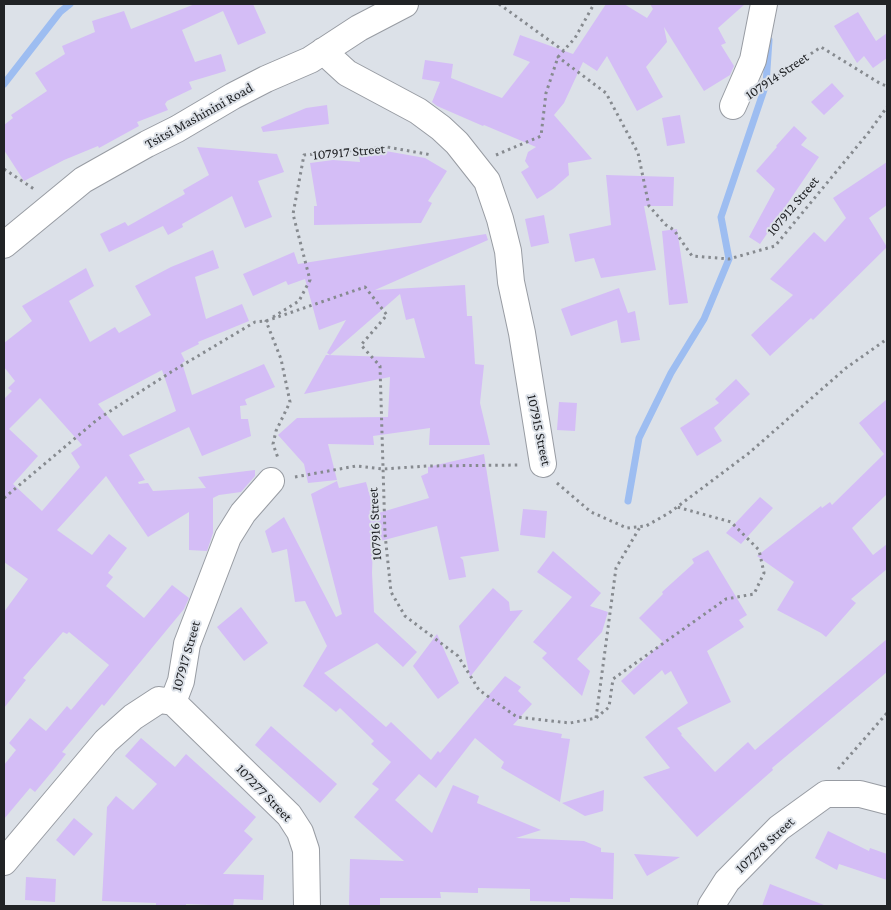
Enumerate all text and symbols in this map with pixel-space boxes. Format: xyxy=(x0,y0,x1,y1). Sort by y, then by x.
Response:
street label: 107914 Street xyxy=(742,49,812,103)
street label: Tsitsi Mashinini Road xyxy=(142,79,256,153)
street label: 107917 Street xyxy=(312,140,386,164)
street label: 107912 Street xyxy=(763,173,823,239)
street label: 107915 Street xyxy=(523,393,555,467)
street label: 107916 Street xyxy=(365,487,385,561)
street label: 107917 Street xyxy=(168,619,204,693)
street label: 107277 Street xyxy=(232,761,296,825)
street label: 107278 Street xyxy=(732,813,798,877)

